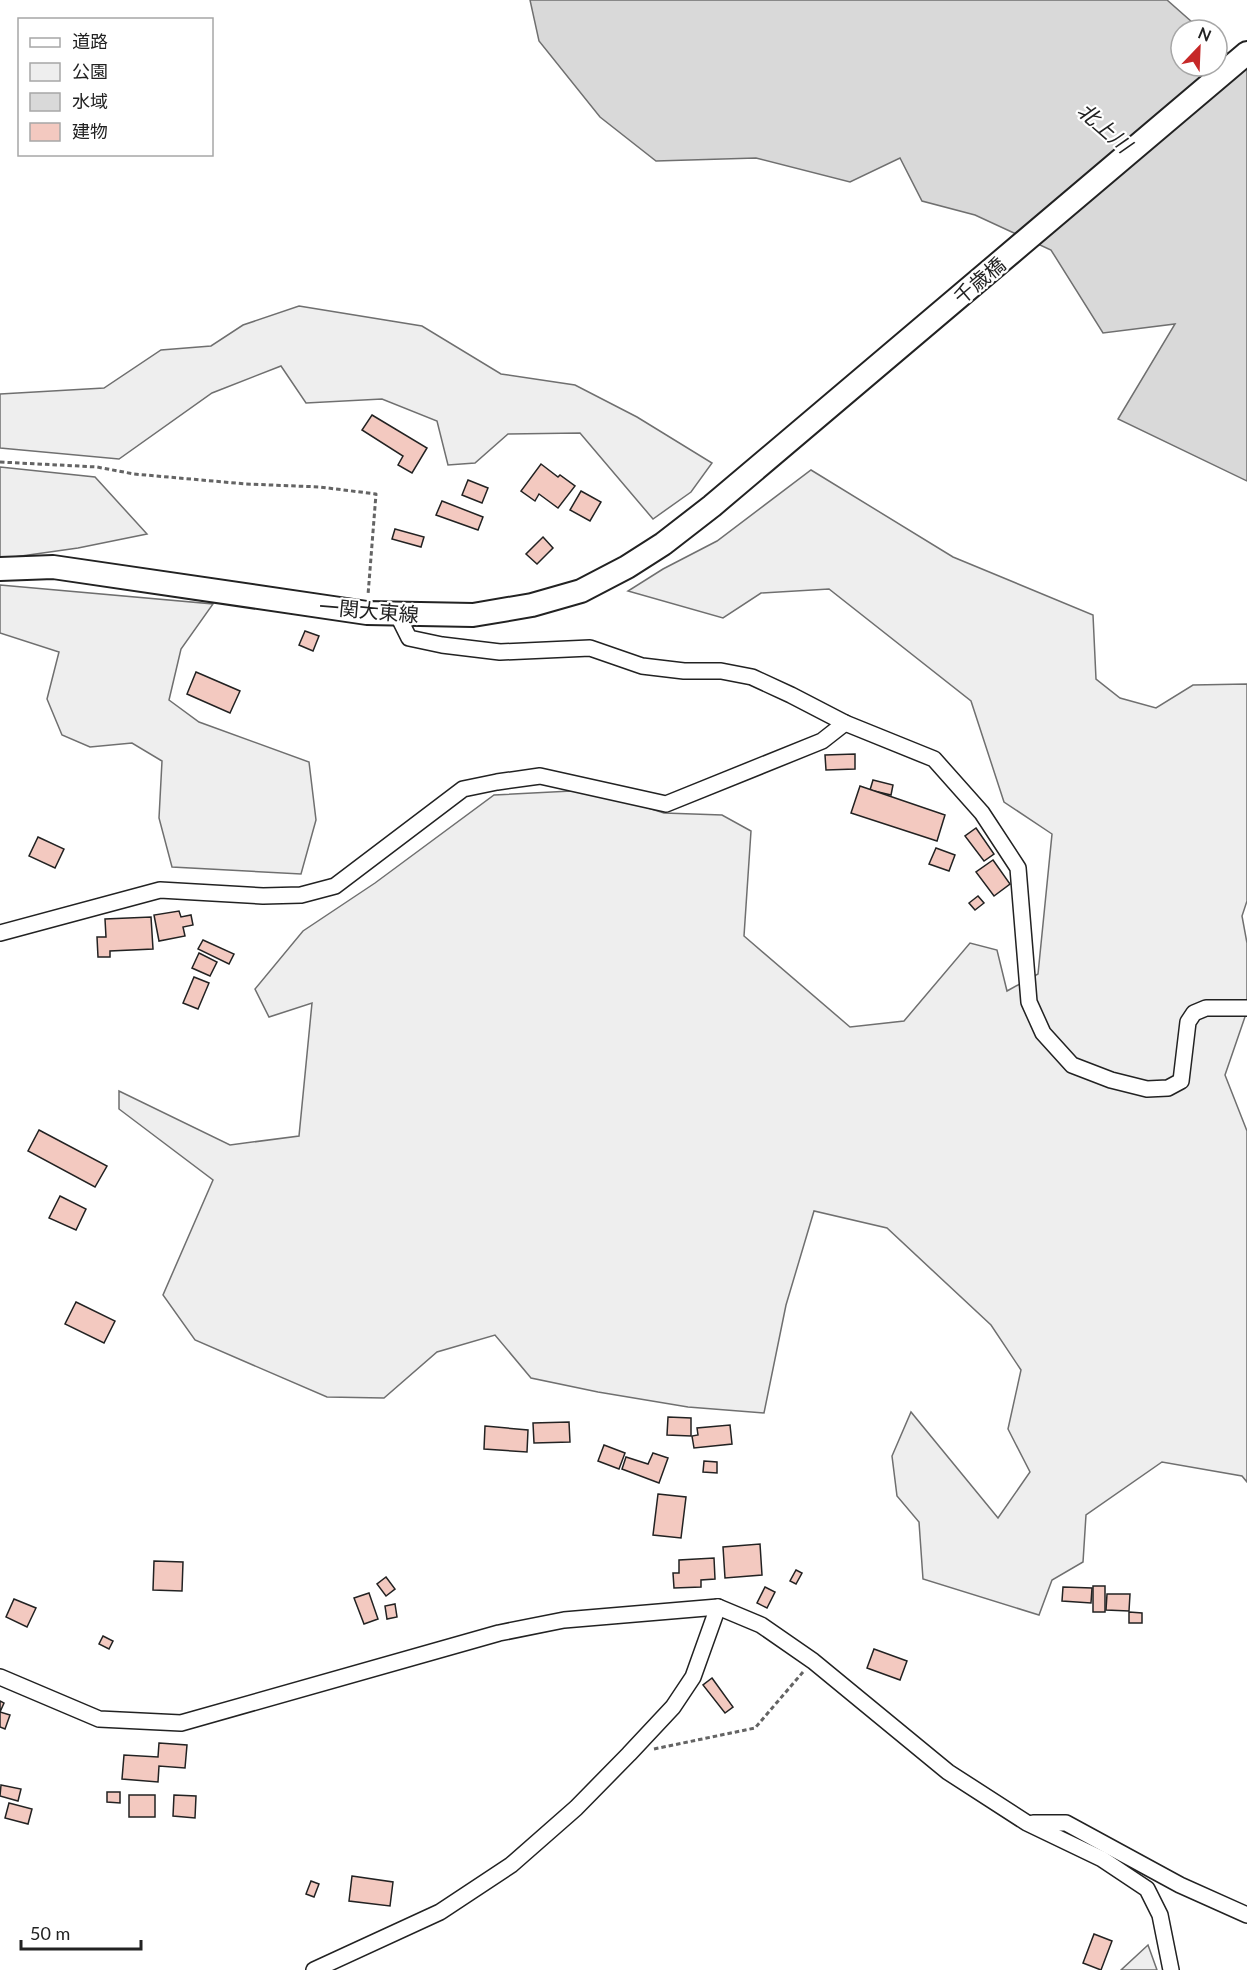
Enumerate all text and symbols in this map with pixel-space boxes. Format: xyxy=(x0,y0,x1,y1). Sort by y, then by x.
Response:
legend xyxy=(18,18,213,156)
north arrow xyxy=(1169,18,1229,78)
text: N xyxy=(1196,23,1214,45)
text: 道路 xyxy=(72,30,108,52)
text: 公園 xyxy=(72,60,108,82)
text: 水域 xyxy=(72,90,108,112)
water label: 北上川 xyxy=(1073,97,1138,158)
text: 建物 xyxy=(72,120,108,142)
street label: 千歳橋 xyxy=(948,252,1010,308)
street label: 一関大東線 xyxy=(318,594,420,626)
scale bar xyxy=(21,1913,141,1951)
text: 50 m xyxy=(30,1922,70,1944)

